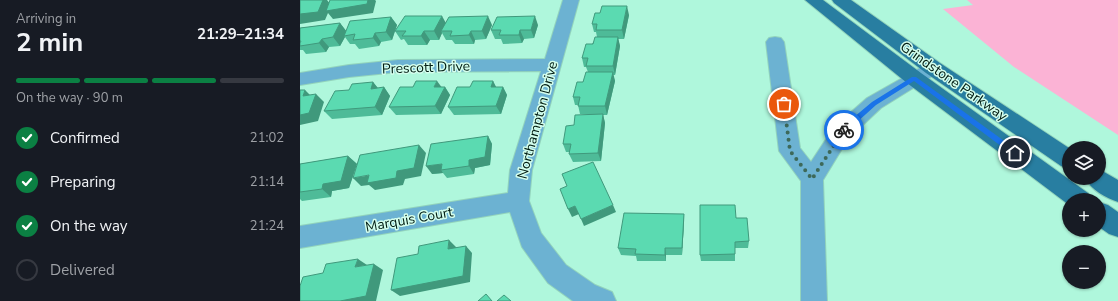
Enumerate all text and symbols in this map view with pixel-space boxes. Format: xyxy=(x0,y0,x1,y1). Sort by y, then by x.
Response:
text: Arriving in xyxy=(16,10,76,28)
text: 21:29–21:34 xyxy=(197,24,284,44)
text: 2 min xyxy=(16,25,83,60)
street label: Grindstone Parkway xyxy=(896,37,1012,126)
street label: Prescott Drive xyxy=(382,56,470,79)
street label: Northampton Drive xyxy=(513,59,562,181)
pin xyxy=(767,87,801,121)
text: On the way · 90 m xyxy=(16,89,123,107)
icon: bag xyxy=(773,93,795,115)
courier xyxy=(824,110,864,150)
icon: bike xyxy=(833,119,855,141)
icon: check xyxy=(16,127,38,149)
text: Confirmed xyxy=(50,128,120,148)
text: 21:02 xyxy=(250,129,284,147)
pin xyxy=(998,136,1032,170)
map controls xyxy=(1062,141,1106,289)
button: layers xyxy=(1062,141,1106,185)
icon: home xyxy=(1004,142,1026,164)
icon: check xyxy=(16,171,38,193)
text: Preparing xyxy=(50,172,115,192)
text: 21:14 xyxy=(250,173,284,191)
button: + xyxy=(1062,193,1106,237)
street label: Marquis Court xyxy=(364,202,455,237)
icon: check xyxy=(16,215,38,237)
text: On the way xyxy=(50,216,128,236)
text: 21:24 xyxy=(250,217,284,235)
button: − xyxy=(1062,245,1106,289)
text: Delivered xyxy=(50,260,115,280)

